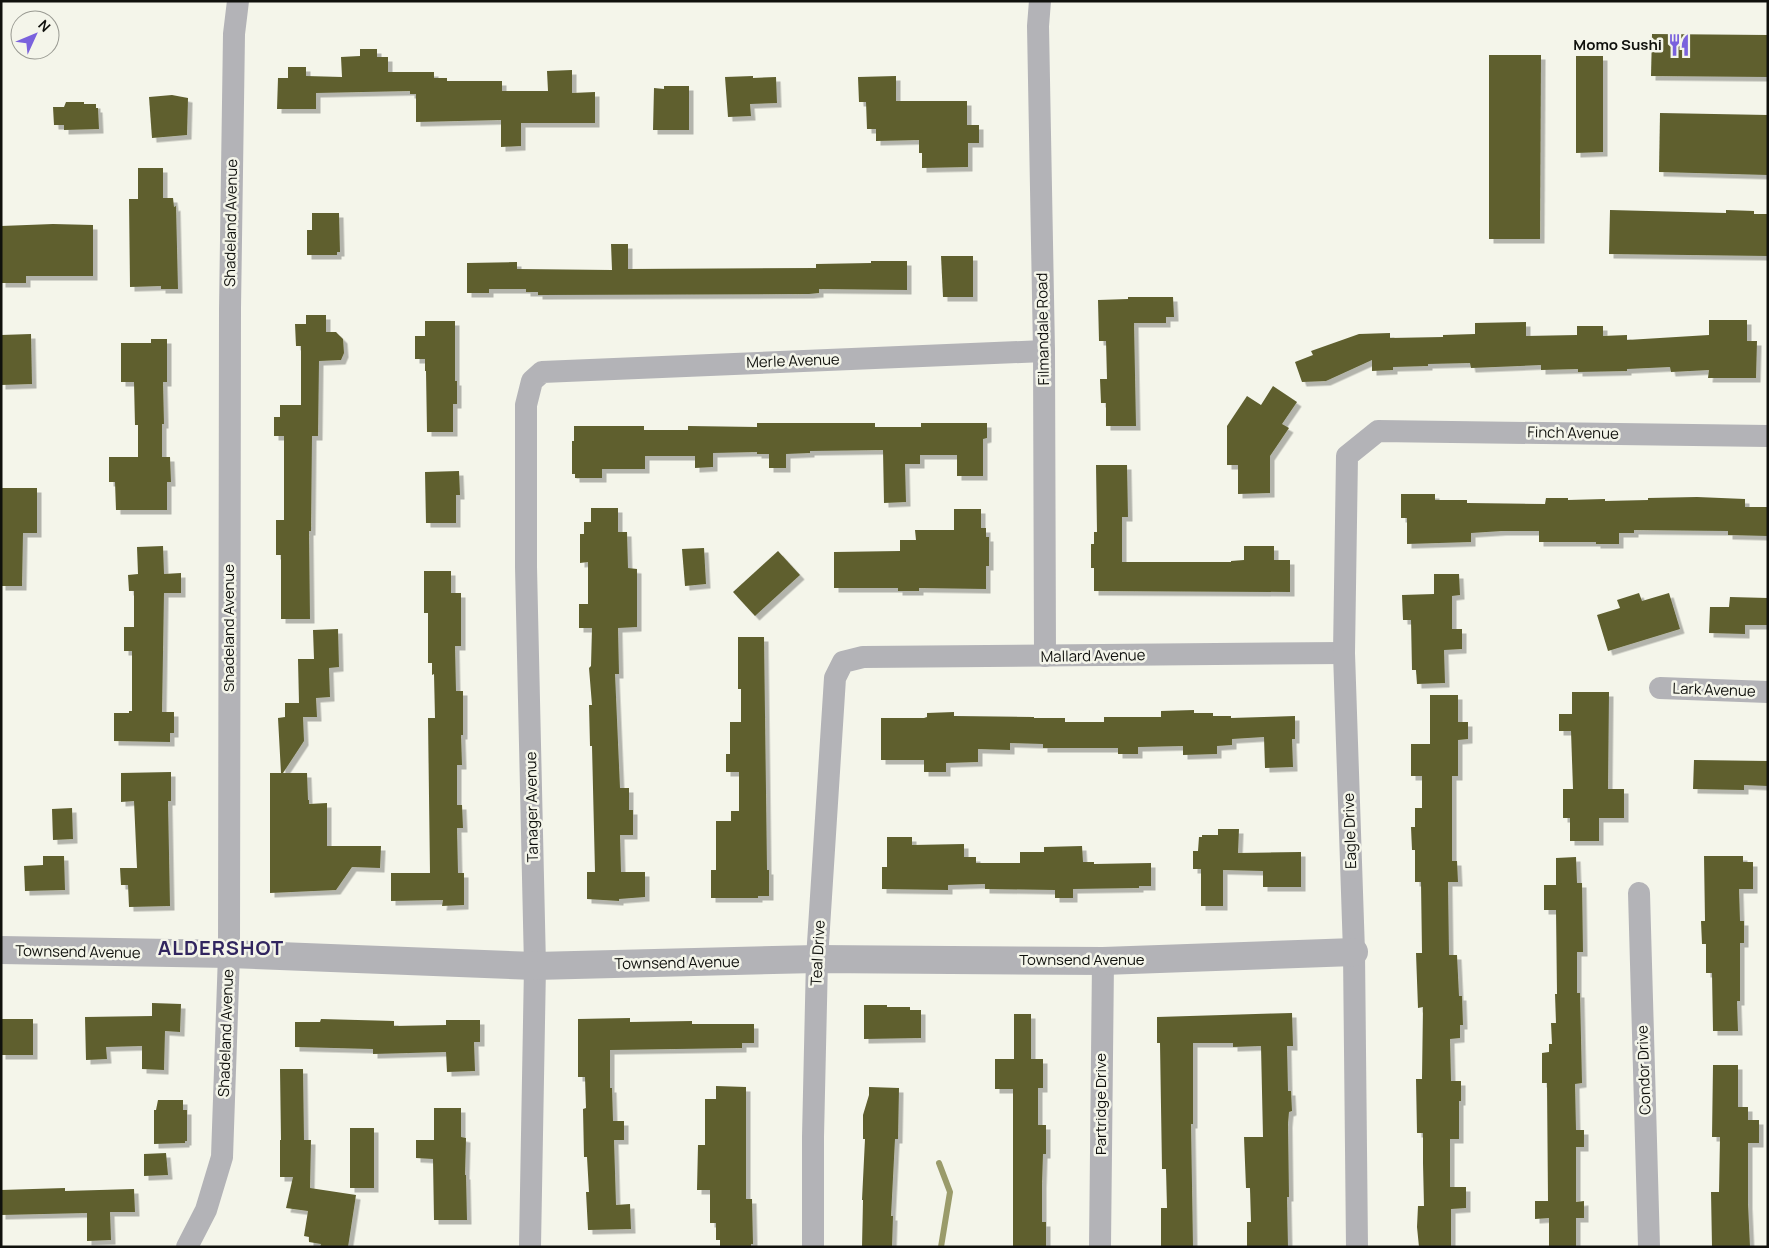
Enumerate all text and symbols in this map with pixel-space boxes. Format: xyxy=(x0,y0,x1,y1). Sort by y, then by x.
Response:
north arrow xyxy=(10,10,60,60)
text: N xyxy=(34,15,55,36)
restaurant icon: Momo Sushi xyxy=(1666,32,1692,58)
place label: Momo Sushi xyxy=(1573,34,1662,55)
street label: Shadeland Avenue xyxy=(219,159,242,287)
street label: Filmandale Road xyxy=(1031,273,1054,385)
street label: Merle Avenue xyxy=(746,348,840,373)
street label: Finch Avenue xyxy=(1527,421,1619,444)
street label: Shadeland Avenue xyxy=(218,564,239,692)
street label: Mallard Avenue xyxy=(1040,644,1146,667)
street label: Lark Avenue xyxy=(1672,678,1756,701)
street label: Tanager Avenue xyxy=(520,751,543,863)
street label: Eagle Drive xyxy=(1338,792,1361,869)
street label: Teal Drive xyxy=(805,919,830,987)
district label: ALDERSHOT xyxy=(158,934,284,961)
street label: Townsend Avenue xyxy=(15,940,141,963)
street label: Townsend Avenue xyxy=(1019,949,1145,970)
street label: Townsend Avenue xyxy=(614,951,740,974)
street label: Shadeland Avenue xyxy=(213,968,238,1097)
street label: Condor Drive xyxy=(1631,1025,1656,1115)
street label: Partridge Drive xyxy=(1090,1053,1111,1155)

